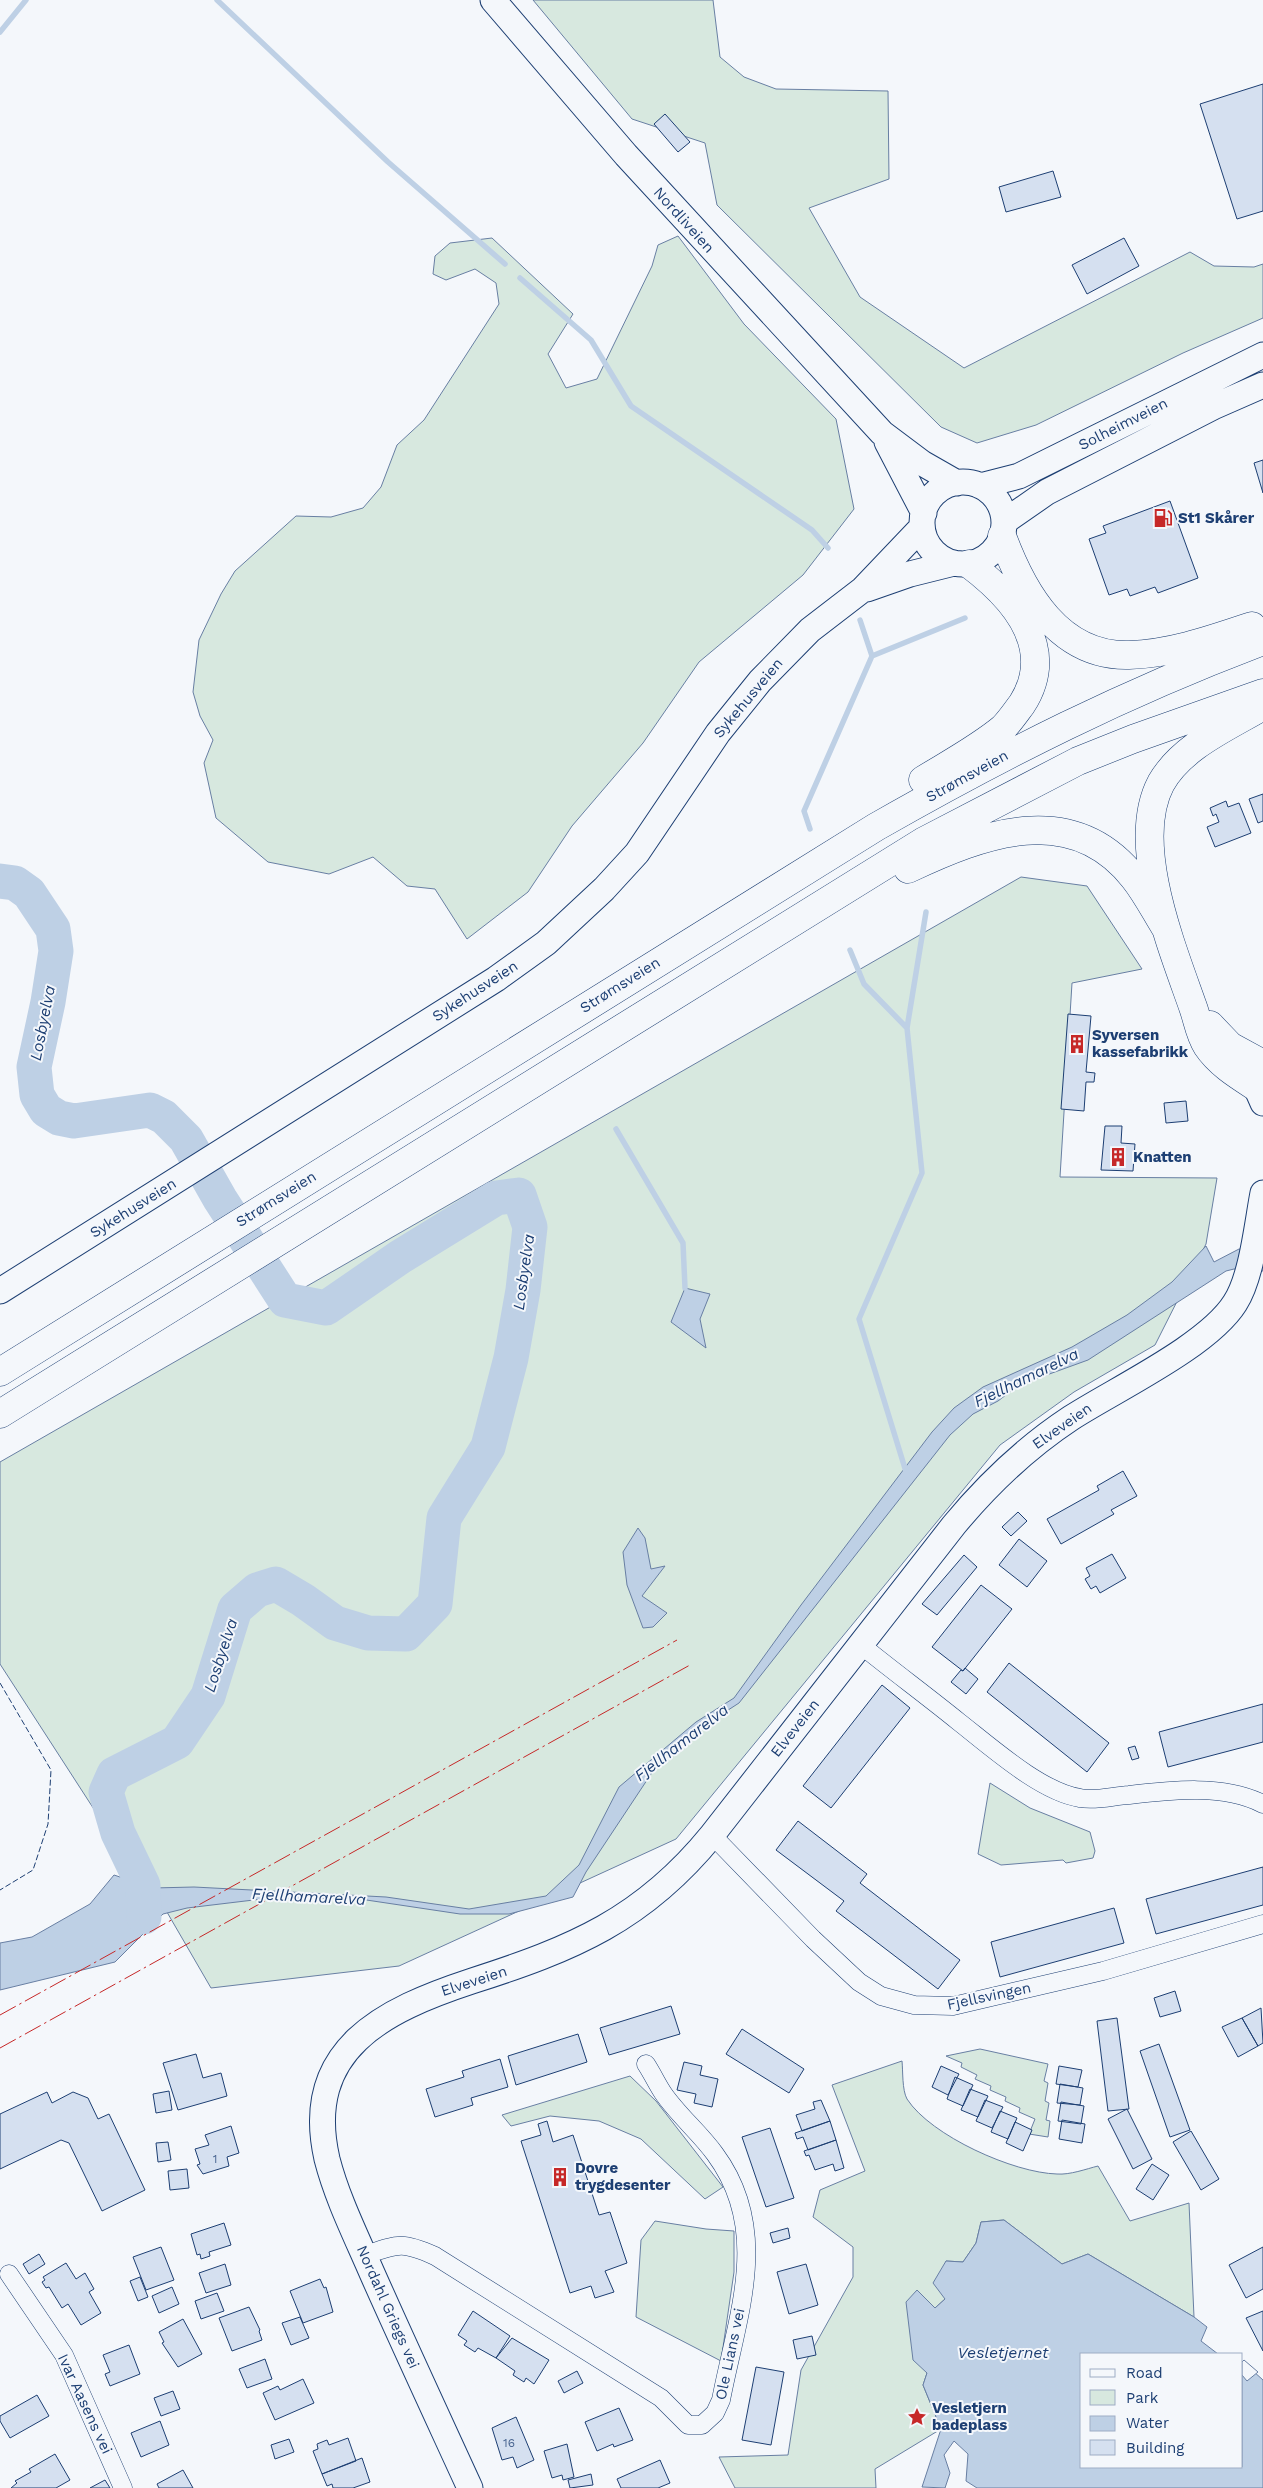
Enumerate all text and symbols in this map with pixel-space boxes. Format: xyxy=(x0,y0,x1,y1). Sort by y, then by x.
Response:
street label: Nordliveien xyxy=(650,183,718,257)
street label: Solheimveien xyxy=(1075,394,1171,454)
fuel station icon: St1 Skårer xyxy=(1152,507,1174,529)
place label: St1 Skårer xyxy=(1178,509,1255,527)
street label: Sykehusveien xyxy=(709,654,787,742)
street label: Strømsveien xyxy=(923,746,1011,806)
street label: Strømsveien xyxy=(577,953,663,1017)
street label: Sykehusveien xyxy=(429,957,521,1025)
water label: Losbyelva xyxy=(26,984,59,1062)
place label: Syversen kassefabrikk xyxy=(1092,1026,1189,1061)
building icon: Syversen kassefabrikk xyxy=(1066,1033,1088,1055)
building icon: Knatten xyxy=(1107,1146,1129,1168)
place label: Knatten xyxy=(1133,1148,1192,1166)
street label: Strømsveien xyxy=(233,1167,319,1231)
street label: Sykehusveien xyxy=(86,1174,180,1242)
water label: Losbyelva xyxy=(509,1233,538,1311)
water label: Fjellhamarelva xyxy=(971,1344,1082,1411)
street label: Elveveien xyxy=(1029,1399,1095,1453)
water label: Losbyelva xyxy=(200,1616,241,1694)
street label: Elveveien xyxy=(767,1695,823,1761)
water label: Fjellhamarelva xyxy=(630,1700,732,1785)
water label: Fjellhamarelva xyxy=(251,1884,367,1909)
street label: Elveveien xyxy=(439,1962,509,2000)
street label: Fjellsvingen xyxy=(945,1978,1033,2014)
house number: 1 xyxy=(213,2152,217,2166)
place label: Dovre trygdesenter xyxy=(575,2159,671,2194)
building icon: Dovre trygdesenter xyxy=(549,2166,571,2188)
street label: Nordahl Griegs vei xyxy=(353,2243,423,2371)
street label: Ole Lians vei xyxy=(711,2306,749,2402)
water label: Vesletjernet xyxy=(958,2343,1049,2362)
street label: Ivar Aasens vei xyxy=(54,2351,116,2457)
legend xyxy=(1080,2353,1243,2468)
text: Road xyxy=(1126,2364,1163,2382)
text: Park xyxy=(1126,2389,1159,2407)
place label: Vesletjern badeplass xyxy=(932,2399,1007,2434)
place icon: Vesletjern badeplass xyxy=(906,2406,928,2428)
text: Water xyxy=(1126,2414,1169,2432)
house number: 16 xyxy=(503,2436,515,2450)
text: Building xyxy=(1126,2439,1184,2457)

